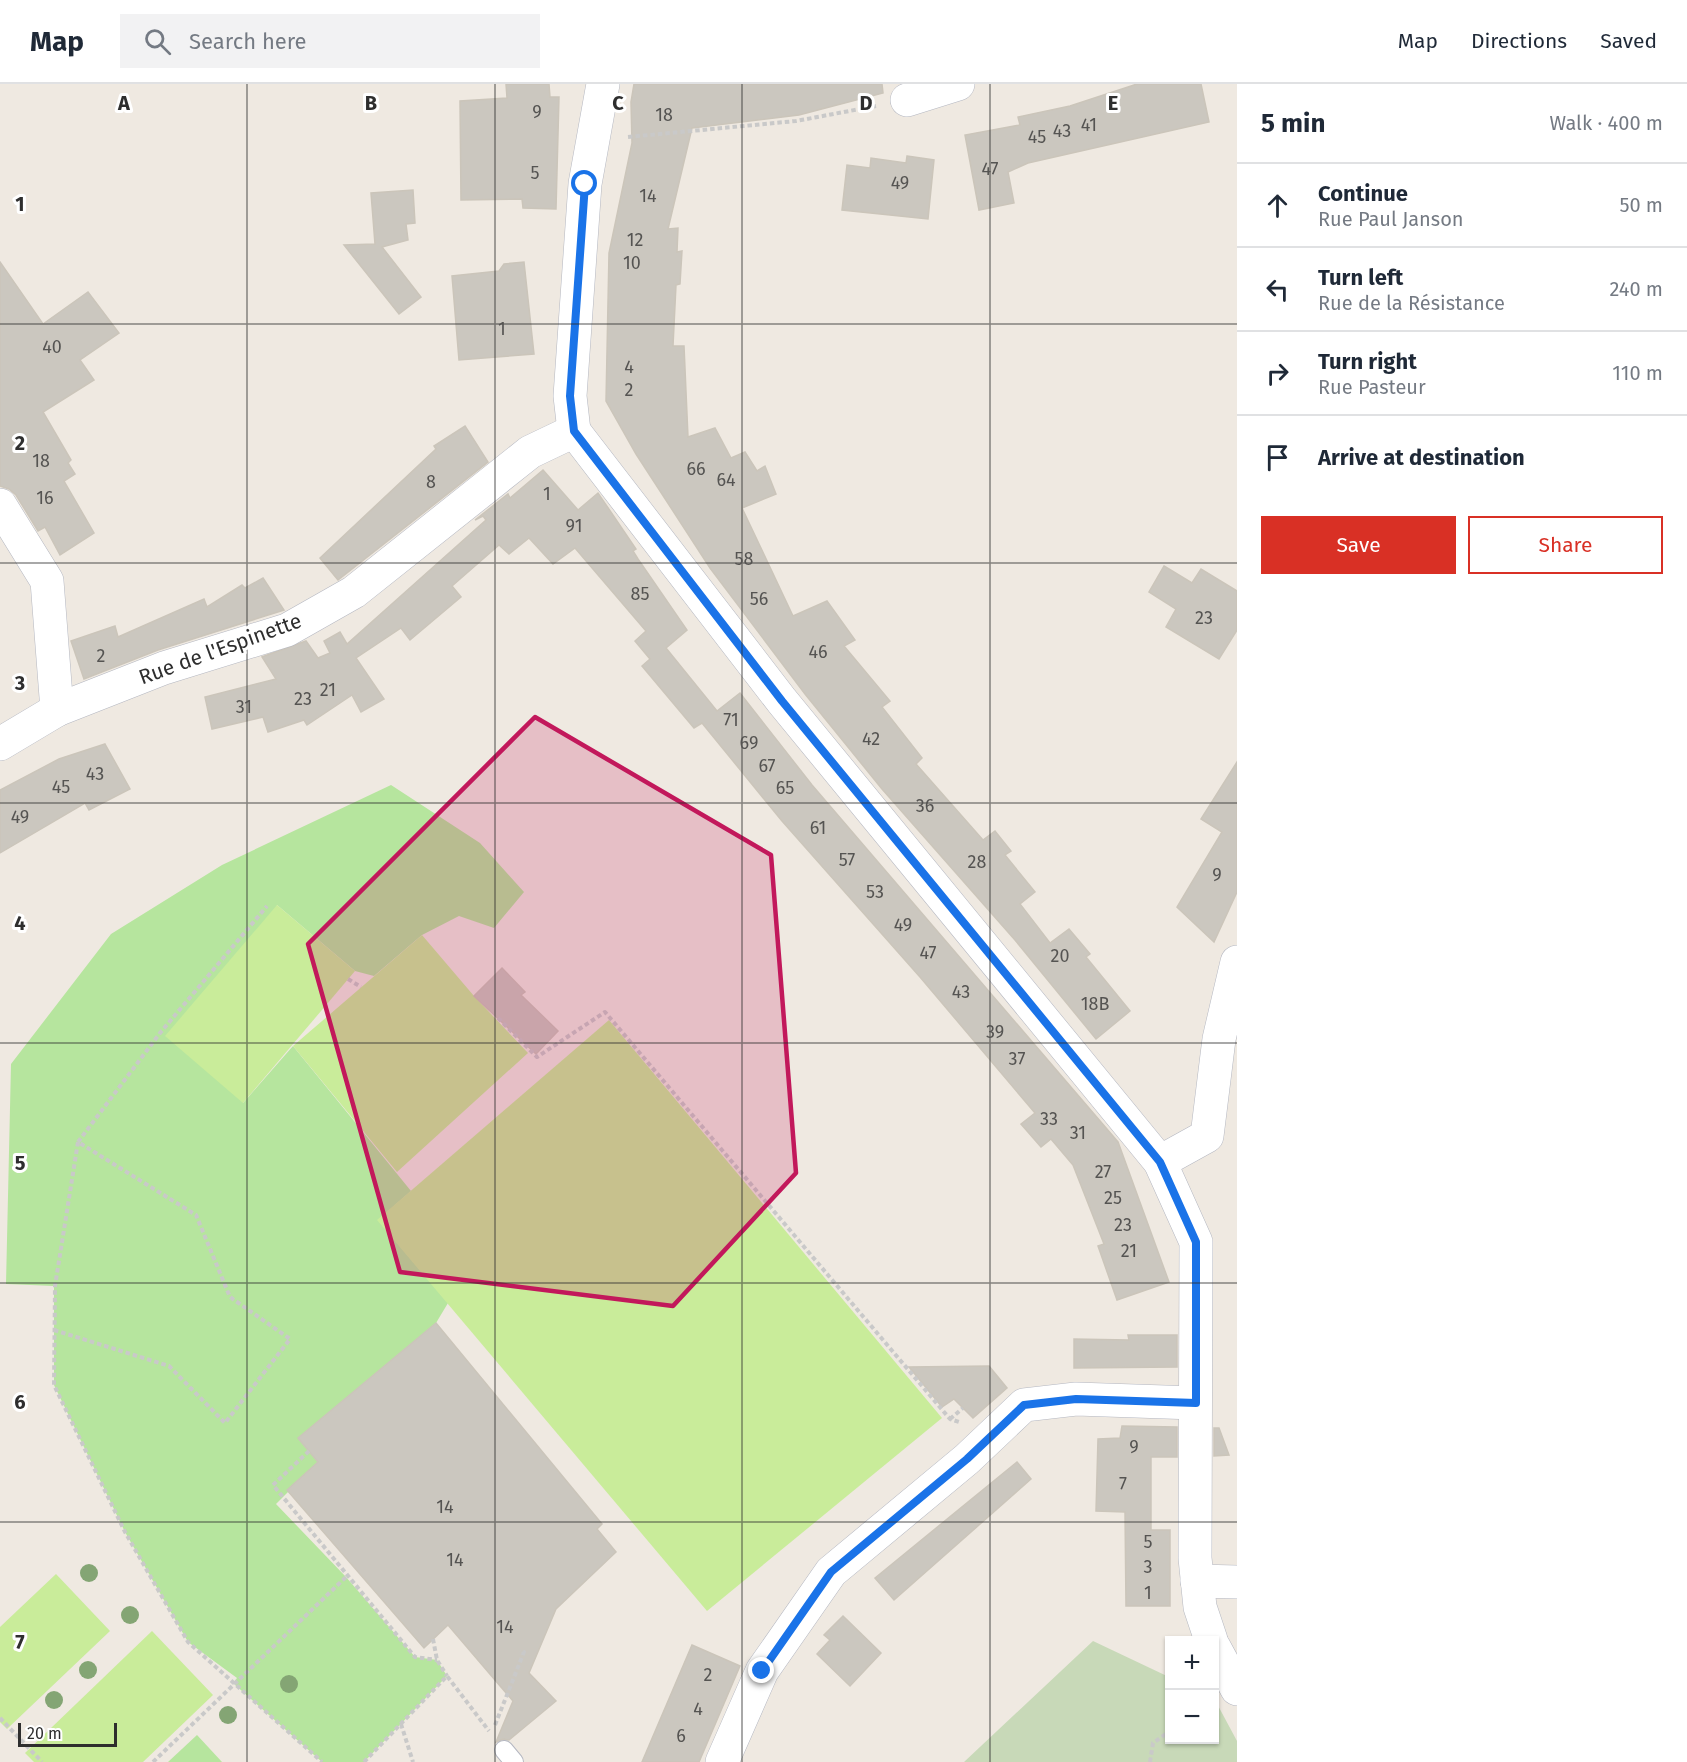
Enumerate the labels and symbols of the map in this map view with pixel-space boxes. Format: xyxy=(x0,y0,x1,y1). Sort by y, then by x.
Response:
text: A xyxy=(117,91,131,115)
text: B xyxy=(365,91,377,115)
text: C xyxy=(612,91,624,115)
text: D xyxy=(859,91,873,115)
text: E xyxy=(1108,91,1118,115)
house number: 9 xyxy=(532,101,542,123)
house number: 18 xyxy=(655,104,673,126)
house number: 41 xyxy=(1081,114,1097,136)
house number: 43 xyxy=(1053,120,1071,142)
house number: 45 xyxy=(1028,126,1046,148)
house number: 47 xyxy=(981,158,999,180)
house number: 5 xyxy=(530,162,540,184)
route start xyxy=(571,170,597,196)
house number: 49 xyxy=(891,172,909,194)
house number: 14 xyxy=(639,185,657,207)
text: 1 xyxy=(15,192,25,216)
house number: 12 xyxy=(627,229,643,251)
house number: 10 xyxy=(623,252,641,274)
house number: 1 xyxy=(498,318,506,340)
house number: 40 xyxy=(42,336,62,358)
house number: 4 xyxy=(624,356,634,378)
house number: 2 xyxy=(625,379,634,401)
text: 2 xyxy=(15,431,25,455)
house number: 18 xyxy=(32,450,50,472)
house number: 66 xyxy=(686,458,706,480)
house number: 64 xyxy=(716,469,736,491)
house number: 8 xyxy=(426,471,436,493)
house number: 1 xyxy=(543,483,551,505)
house number: 16 xyxy=(36,487,54,509)
house number: 91 xyxy=(566,515,582,537)
house number: 58 xyxy=(735,548,754,570)
house number: 85 xyxy=(631,583,649,605)
house number: 56 xyxy=(750,588,768,610)
street label: Rue de l'Espinette xyxy=(135,607,305,691)
house number: 23 xyxy=(1195,607,1213,629)
house number: 46 xyxy=(808,641,828,663)
house number: 2 xyxy=(97,645,106,667)
text: 3 xyxy=(14,671,25,695)
house number: 21 xyxy=(320,679,336,701)
house number: 23 xyxy=(294,688,312,710)
house number: 31 xyxy=(236,696,252,718)
house number: 71 xyxy=(723,709,739,731)
house number: 42 xyxy=(862,728,880,750)
house number: 69 xyxy=(740,732,758,754)
house number: 67 xyxy=(758,755,776,777)
house number: 43 xyxy=(86,763,104,785)
house number: 45 xyxy=(52,776,70,798)
house number: 65 xyxy=(776,777,794,799)
house number: 36 xyxy=(916,795,934,817)
house number: 49 xyxy=(11,806,29,828)
house number: 61 xyxy=(810,817,826,839)
house number: 57 xyxy=(839,849,855,871)
house number: 28 xyxy=(968,851,986,873)
house number: 9 xyxy=(1212,864,1222,886)
house number: 53 xyxy=(866,881,884,903)
text: 4 xyxy=(14,911,26,935)
house number: 49 xyxy=(894,914,912,936)
house number: 47 xyxy=(919,942,937,964)
house number: 20 xyxy=(1051,945,1069,967)
house number: 43 xyxy=(952,981,970,1003)
house number: 18B xyxy=(1081,993,1109,1015)
house number: 39 xyxy=(986,1021,1004,1043)
house number: 37 xyxy=(1009,1048,1025,1070)
house number: 33 xyxy=(1040,1108,1058,1130)
house number: 31 xyxy=(1070,1122,1086,1144)
text: 5 xyxy=(15,1151,26,1175)
house number: 27 xyxy=(1095,1161,1111,1183)
house number: 25 xyxy=(1104,1187,1122,1209)
house number: 23 xyxy=(1114,1214,1132,1236)
house number: 21 xyxy=(1121,1240,1137,1262)
text: 6 xyxy=(14,1390,26,1414)
house number: 9 xyxy=(1129,1436,1139,1458)
house number: 7 xyxy=(1119,1473,1127,1495)
house number: 14 xyxy=(436,1496,454,1518)
house number: 5 xyxy=(1143,1531,1153,1553)
house number: 14 xyxy=(446,1549,464,1571)
house number: 3 xyxy=(1144,1556,1152,1578)
house number: 1 xyxy=(1144,1582,1152,1604)
house number: 14 xyxy=(496,1616,514,1638)
text: 7 xyxy=(15,1630,25,1654)
route end xyxy=(748,1657,774,1683)
house number: 2 xyxy=(704,1664,713,1686)
house number: 4 xyxy=(693,1698,703,1720)
scale bar xyxy=(18,1720,117,1748)
house number: 6 xyxy=(676,1725,686,1747)

